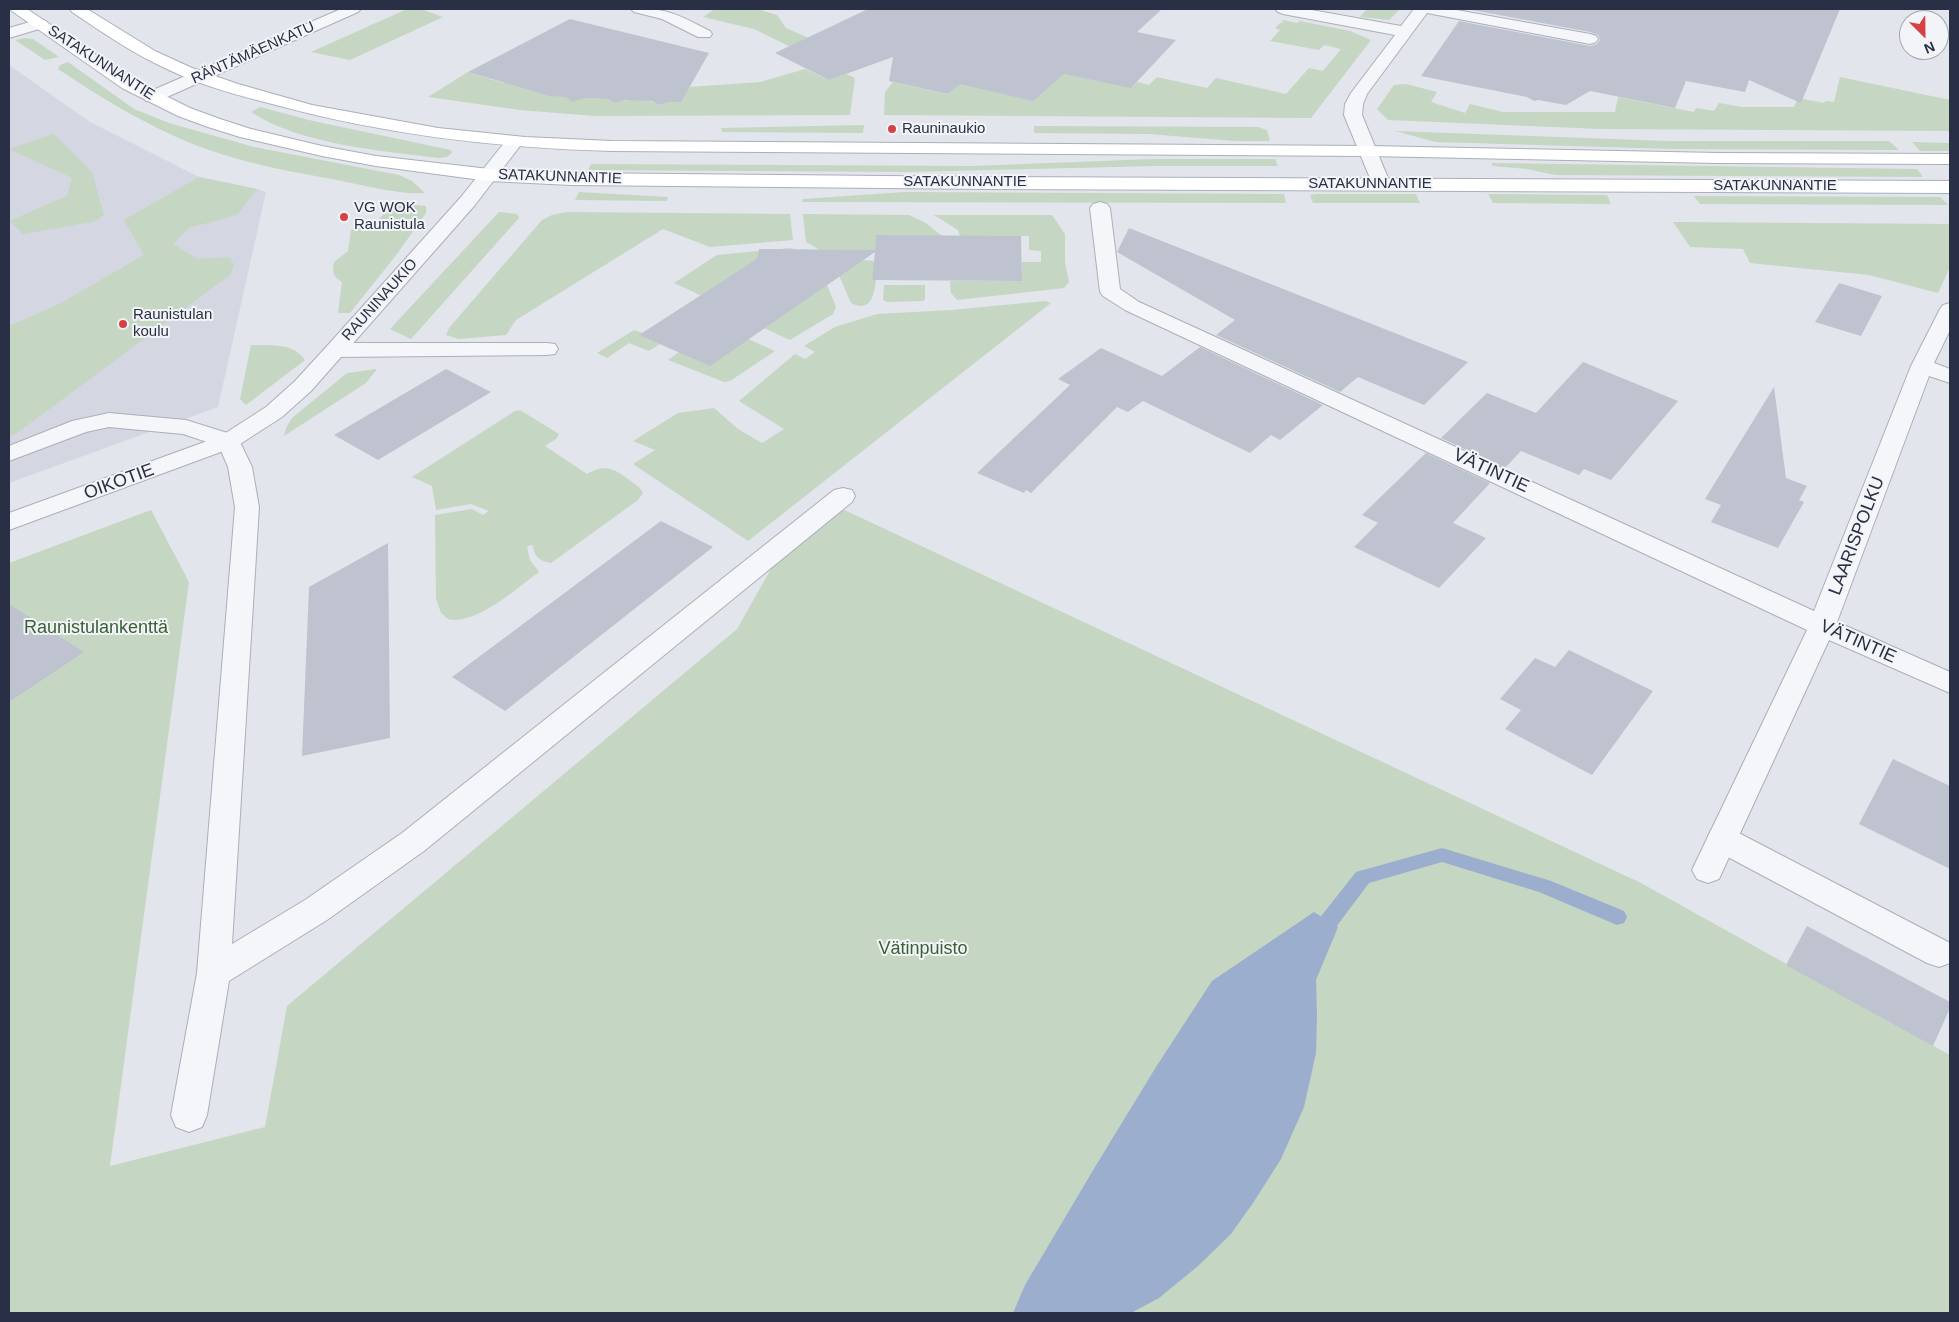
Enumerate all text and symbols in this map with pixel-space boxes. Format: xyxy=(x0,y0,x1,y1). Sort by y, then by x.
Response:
north arrow xyxy=(1899,10,1949,60)
street label: RÄNTÄMÄENKATU xyxy=(189,18,317,88)
street label: SATAKUNNANTIE xyxy=(44,22,158,104)
text: N xyxy=(1922,39,1937,57)
place label: Rauninaukio xyxy=(902,120,985,138)
marker: Rauninaukio xyxy=(886,123,898,135)
street label: SATAKUNNANTIE xyxy=(498,166,622,188)
street label: SATAKUNNANTIE xyxy=(903,173,1027,191)
street label: SATAKUNNANTIE xyxy=(1308,175,1432,193)
street label: SATAKUNNANTIE xyxy=(1713,177,1837,195)
place label: VG WOK Raunistula xyxy=(354,199,425,234)
marker: VG WOK Raunistula xyxy=(338,211,350,223)
street label: RAUNINAUKIO xyxy=(338,255,422,345)
place label: Raunistulan koulu xyxy=(133,306,212,341)
marker: Raunistulan koulu xyxy=(117,318,129,330)
street label: VÄTINTIE xyxy=(1450,444,1532,498)
street label: OIKOTIE xyxy=(81,459,157,505)
street label: LAARISPOLKU xyxy=(1825,474,1889,598)
street label: VÄTINTIE xyxy=(1817,616,1899,668)
park label: Raunistulankenttä xyxy=(24,617,168,639)
park label: Vätinpuisto xyxy=(878,938,968,960)

